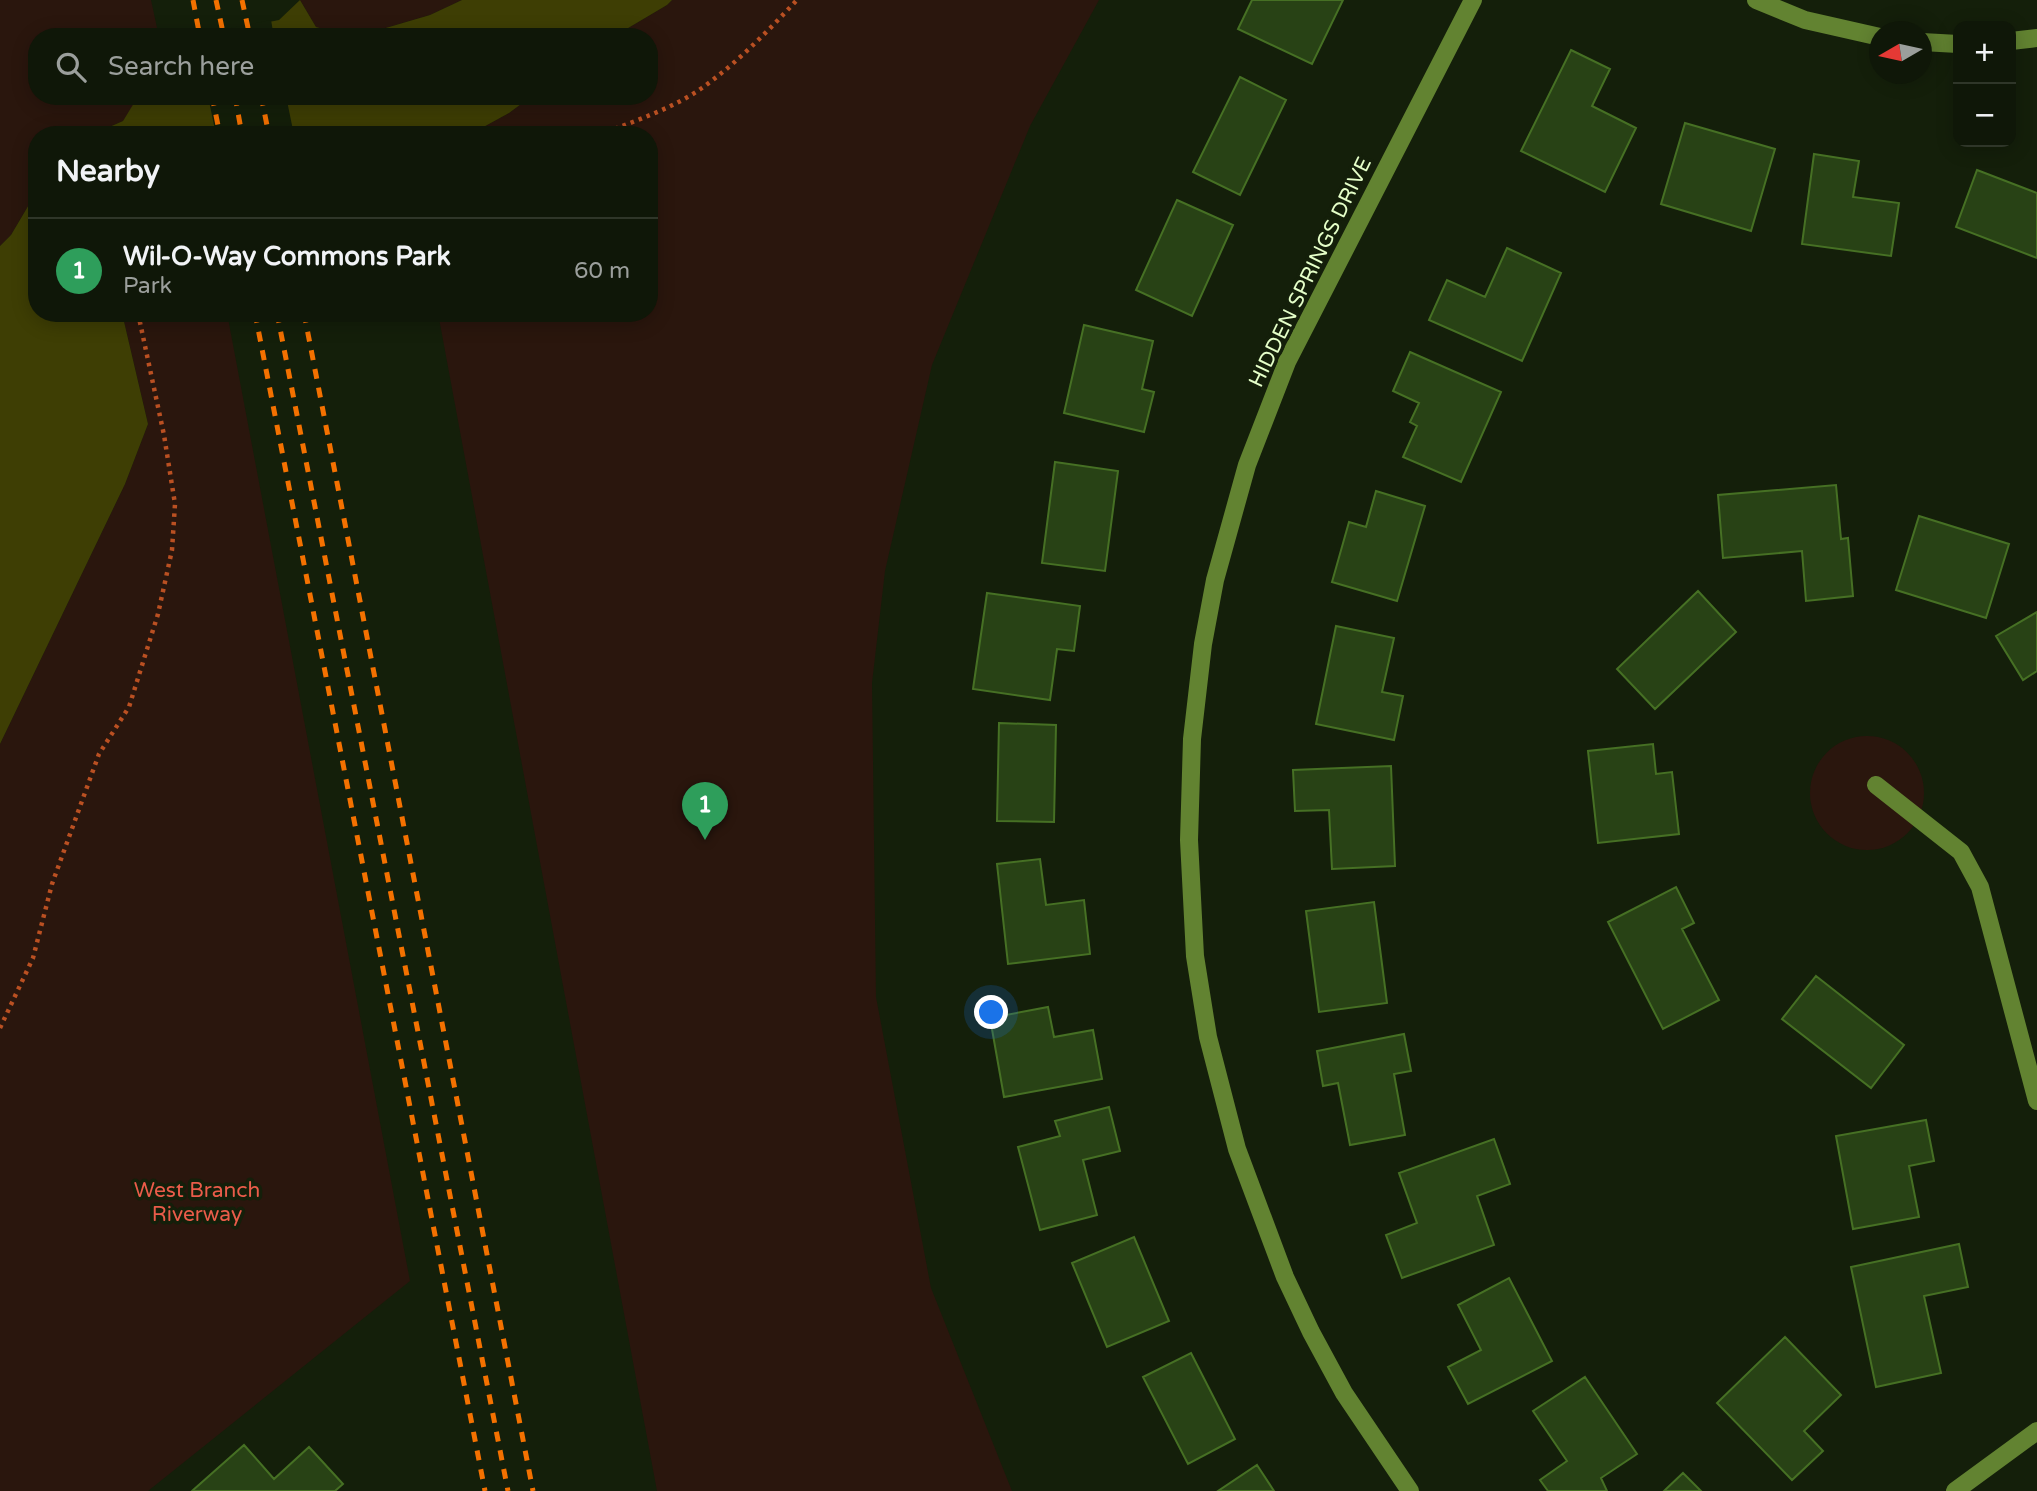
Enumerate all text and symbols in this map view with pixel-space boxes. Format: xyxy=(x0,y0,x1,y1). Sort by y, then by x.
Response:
north arrow xyxy=(1869,21,1932,84)
map controls xyxy=(1953,21,2016,147)
button: + xyxy=(1953,21,2016,84)
search box xyxy=(28,28,658,105)
icon: search xyxy=(52,48,90,86)
text: Search here xyxy=(108,51,254,82)
button: − xyxy=(1953,84,2016,147)
text: Nearby xyxy=(56,153,160,190)
street label: HIDDEN SPRINGS DRIVE xyxy=(1244,153,1377,391)
text: Wil-O-Way Commons Park xyxy=(123,241,451,272)
text: 1 xyxy=(72,257,86,285)
text: 60 m xyxy=(574,257,630,285)
text: Park xyxy=(123,272,172,300)
pin: 1 xyxy=(682,782,728,840)
your location xyxy=(974,995,1008,1029)
park label: West Branch Riverway xyxy=(134,1178,260,1227)

